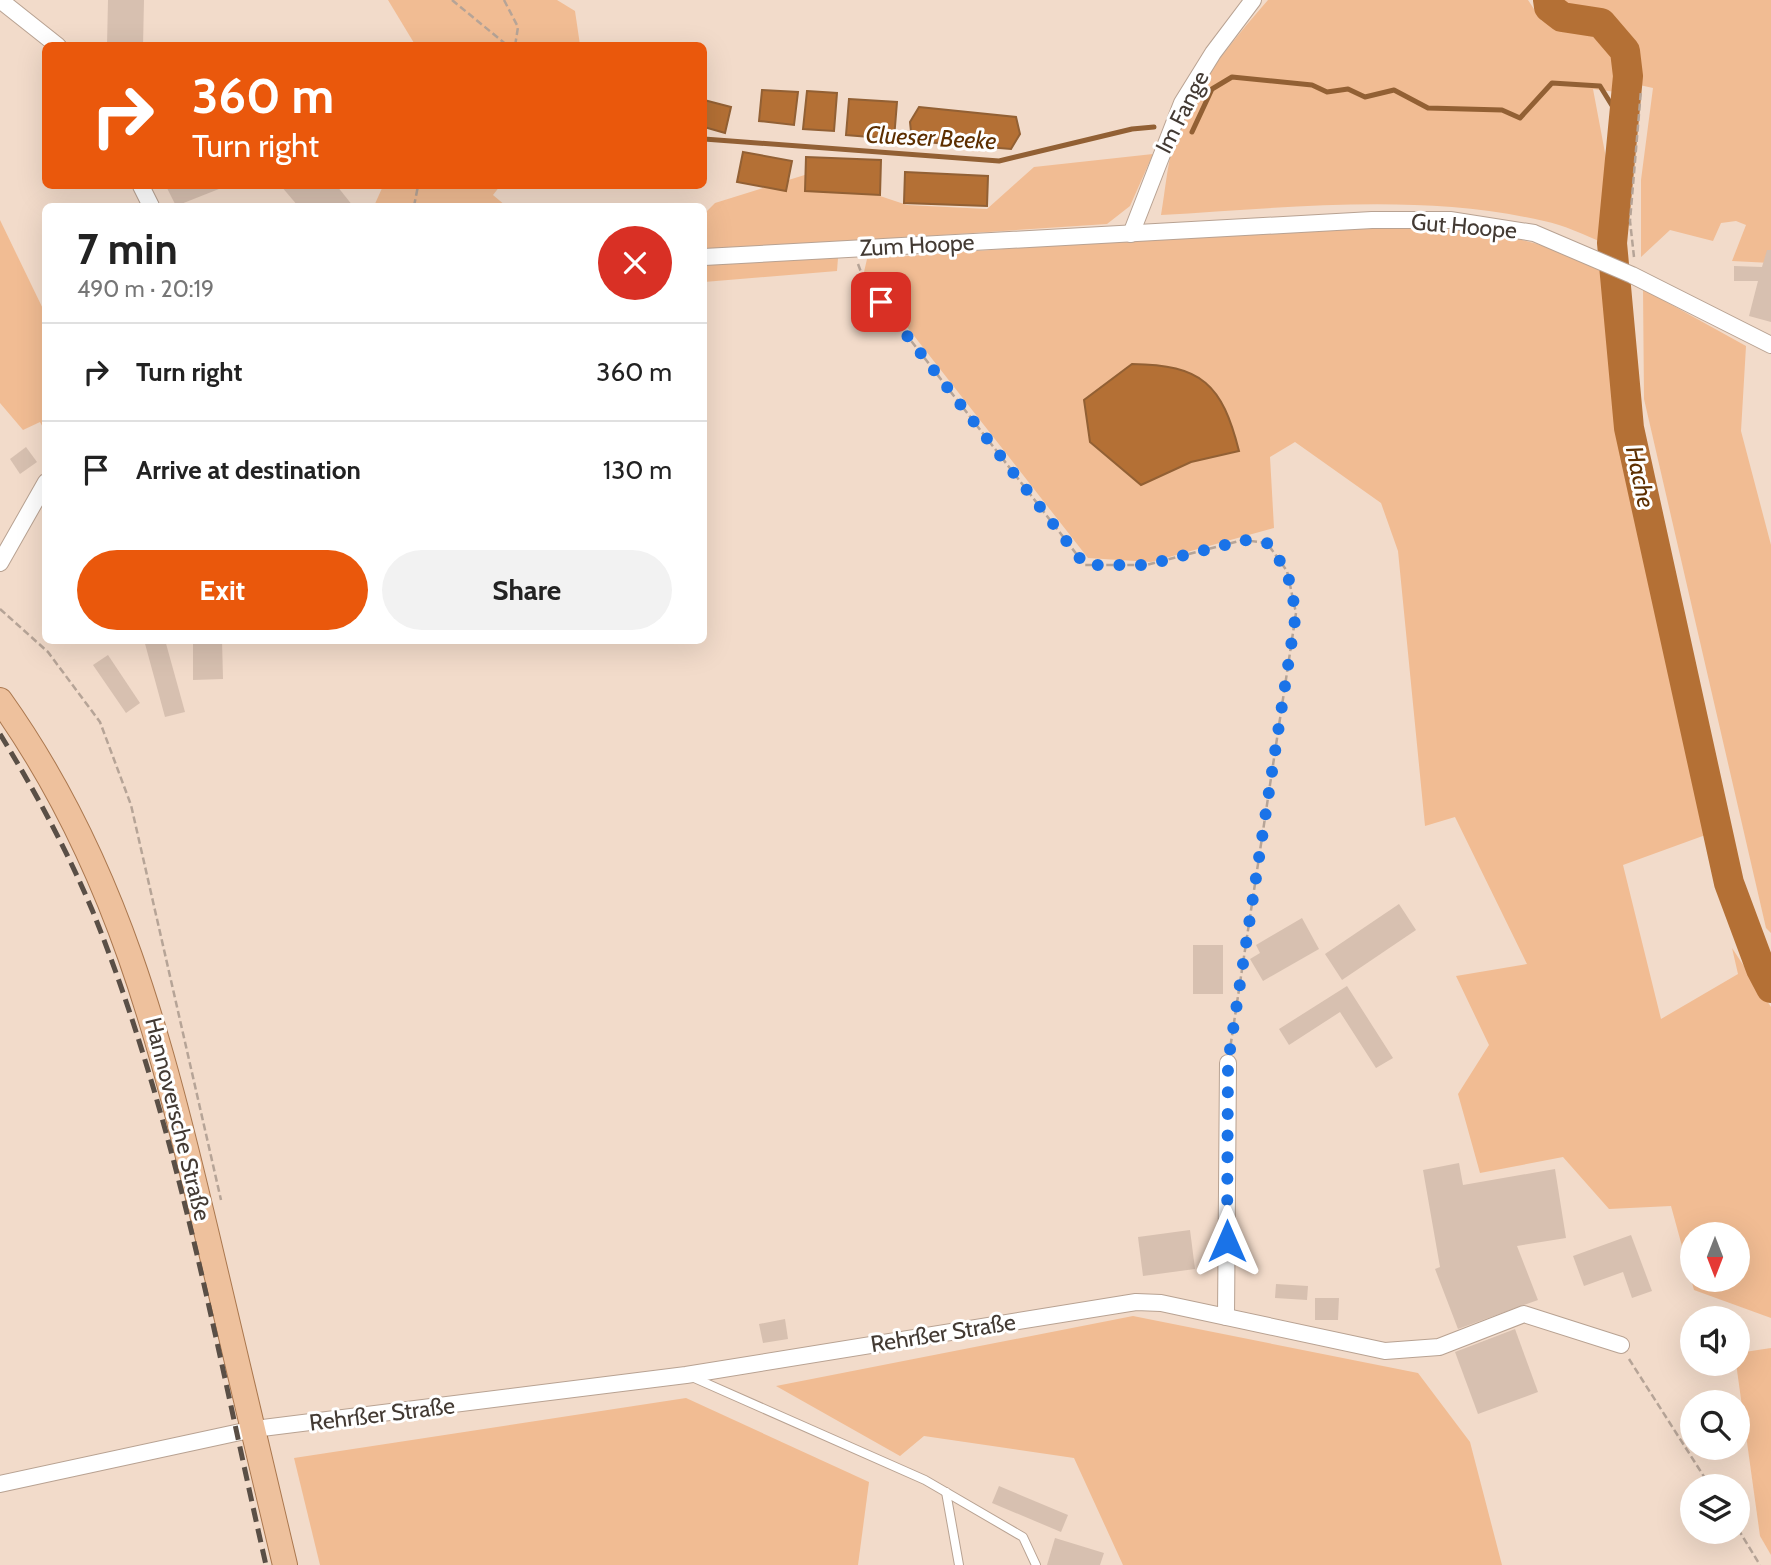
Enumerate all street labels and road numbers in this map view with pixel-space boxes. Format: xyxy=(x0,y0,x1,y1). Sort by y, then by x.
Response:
street label: Im Fange xyxy=(1149,66,1215,158)
street label: Gut Hoope xyxy=(1410,207,1518,245)
street label: Zum Hoope xyxy=(859,228,975,262)
street label: Hannoversche Straße xyxy=(139,1014,217,1224)
street label: Rehrßer Straße xyxy=(869,1308,1018,1358)
street label: Rehrßer Straße xyxy=(308,1391,457,1437)

